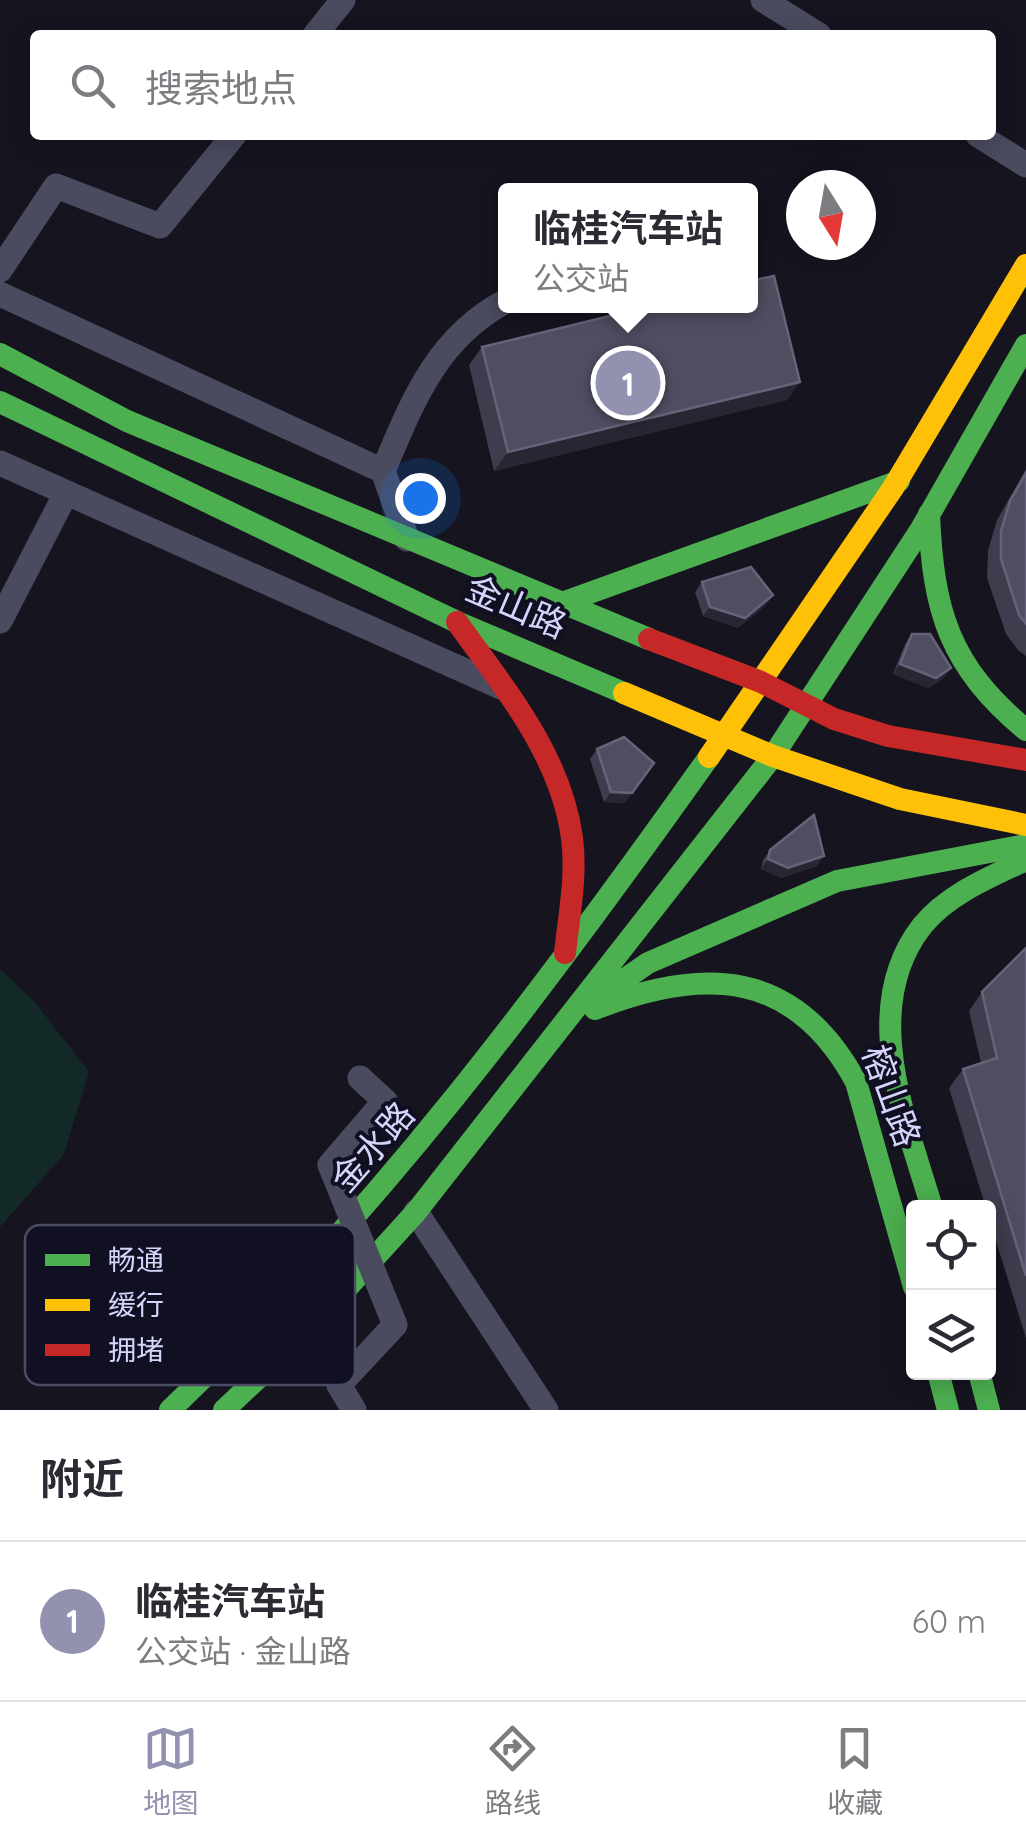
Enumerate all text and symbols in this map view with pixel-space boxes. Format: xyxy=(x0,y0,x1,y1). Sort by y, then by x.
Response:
search box xyxy=(30,30,996,140)
icon: search xyxy=(65,58,120,113)
text: 搜索地点 xyxy=(145,64,297,112)
north arrow xyxy=(786,170,876,260)
popup xyxy=(498,183,758,313)
text: 临桂汽车站 xyxy=(533,204,723,252)
text: 公交站 xyxy=(533,258,629,298)
pin: 1 xyxy=(596,346,660,420)
your location xyxy=(395,473,446,524)
street label: 金山路 xyxy=(459,565,573,647)
street label: 榕山路 xyxy=(853,1039,931,1153)
street label: 金水路 xyxy=(321,1092,423,1200)
map controls xyxy=(906,1200,996,1380)
button: locate xyxy=(906,1200,996,1290)
legend xyxy=(25,1225,355,1385)
text: 畅通 xyxy=(108,1242,164,1277)
text: 缓行 xyxy=(108,1287,164,1322)
button: layers xyxy=(906,1290,996,1380)
text: 拥堵 xyxy=(108,1332,164,1367)
text: 附近 xyxy=(40,1452,124,1505)
text: 临桂汽车站 xyxy=(135,1577,325,1625)
text: 1 xyxy=(66,1601,79,1641)
text: 60 m xyxy=(912,1601,986,1641)
text: 公交站 · 金山路 xyxy=(135,1631,351,1671)
tab: 地图 xyxy=(143,1721,199,1821)
tab: 路线 xyxy=(485,1721,541,1821)
tab: 收藏 xyxy=(827,1721,883,1821)

